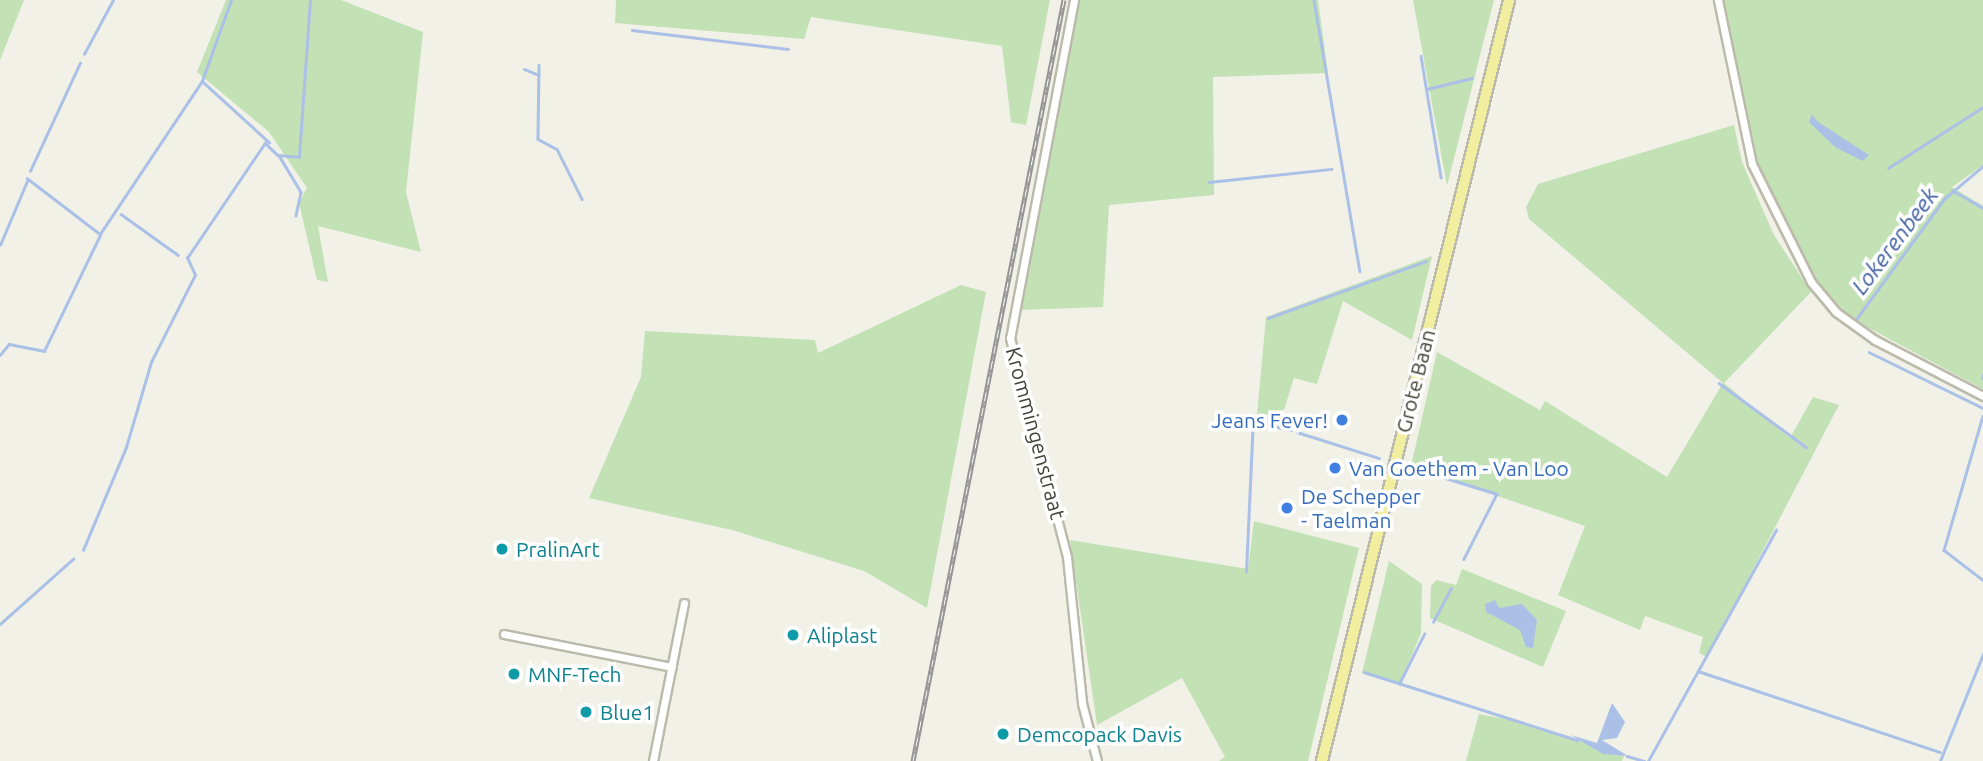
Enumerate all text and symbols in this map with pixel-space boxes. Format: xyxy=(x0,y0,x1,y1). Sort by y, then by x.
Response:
water label: Lokerenbeek xyxy=(1846,182,1944,300)
street label: Grote Baan xyxy=(1390,327,1440,435)
street label: Krommingenstraat xyxy=(1001,344,1071,522)
place label: Jeans Fever! xyxy=(1211,407,1328,433)
marker: Jeans Fever! xyxy=(1334,412,1350,428)
place label: Van Goethem - Van Loo xyxy=(1349,455,1569,481)
marker: Van Goethem - Van Loo xyxy=(1327,460,1343,476)
place label: De Schepper - Taelman xyxy=(1301,483,1421,533)
marker: De Schepper - Taelman xyxy=(1279,500,1295,516)
place label: PralinArt xyxy=(516,536,600,562)
marker: PralinArt xyxy=(494,541,510,557)
place label: Aliplast xyxy=(807,622,877,648)
marker: Aliplast xyxy=(785,627,801,643)
place label: MNF-Tech xyxy=(528,661,622,687)
marker: MNF-Tech xyxy=(506,666,522,682)
place label: Blue1 xyxy=(600,699,654,725)
marker: Blue1 xyxy=(578,704,594,720)
place label: Demcopack Davis xyxy=(1017,721,1182,747)
marker: Demcopack Davis xyxy=(995,726,1011,742)

